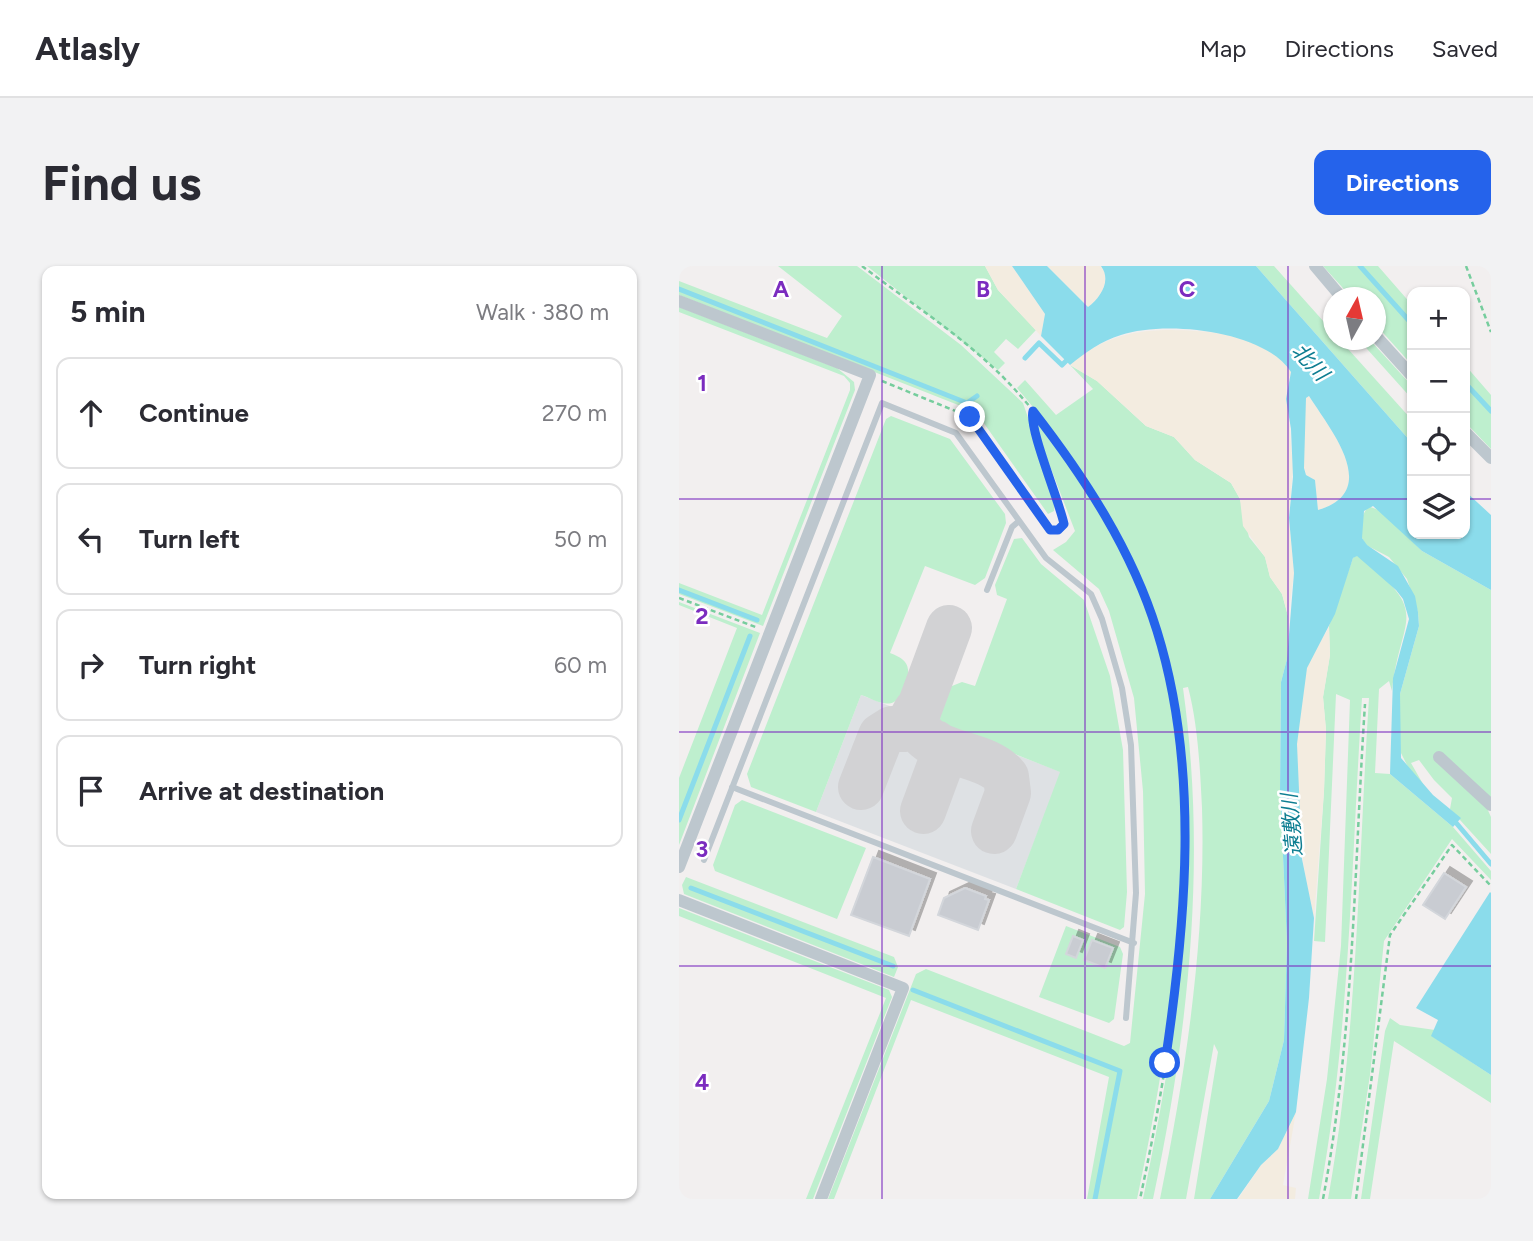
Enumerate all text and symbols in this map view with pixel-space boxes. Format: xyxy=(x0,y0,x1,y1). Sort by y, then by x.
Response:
text: Atlasly xyxy=(35,29,140,68)
text: Map xyxy=(1200,34,1246,63)
text: Directions xyxy=(1284,34,1394,63)
text: Saved xyxy=(1432,34,1498,63)
button: Directions xyxy=(1314,150,1491,215)
text: Find us xyxy=(42,153,201,212)
text: A xyxy=(773,275,790,303)
text: B xyxy=(976,275,990,303)
text: C xyxy=(1179,275,1196,303)
north arrow xyxy=(1323,287,1386,350)
map controls xyxy=(1407,287,1470,539)
button: + xyxy=(1407,287,1470,350)
text: 5 min xyxy=(70,293,146,330)
text: Walk · 380 m xyxy=(476,298,609,326)
water label: 北川 xyxy=(1287,338,1335,387)
button: − xyxy=(1407,350,1470,413)
text: 1 xyxy=(697,369,707,397)
icon: ahead xyxy=(72,394,110,432)
text: Continue xyxy=(139,397,249,429)
text: 270 m xyxy=(542,399,607,427)
route end xyxy=(954,401,985,432)
button: locate xyxy=(1407,413,1470,476)
button: layers xyxy=(1407,476,1470,539)
icon: left xyxy=(72,520,110,558)
text: Turn left xyxy=(139,523,240,555)
text: 50 m xyxy=(554,525,607,553)
text: 2 xyxy=(695,602,709,630)
icon: right xyxy=(72,646,110,684)
text: Turn right xyxy=(139,649,256,681)
text: 60 m xyxy=(554,651,607,679)
icon: arrive xyxy=(72,772,110,810)
text: Arrive at destination xyxy=(139,775,384,807)
water label: 遠敷川 xyxy=(1276,791,1307,858)
text: 3 xyxy=(696,835,708,863)
route start xyxy=(1149,1047,1180,1078)
text: 4 xyxy=(695,1068,709,1096)

